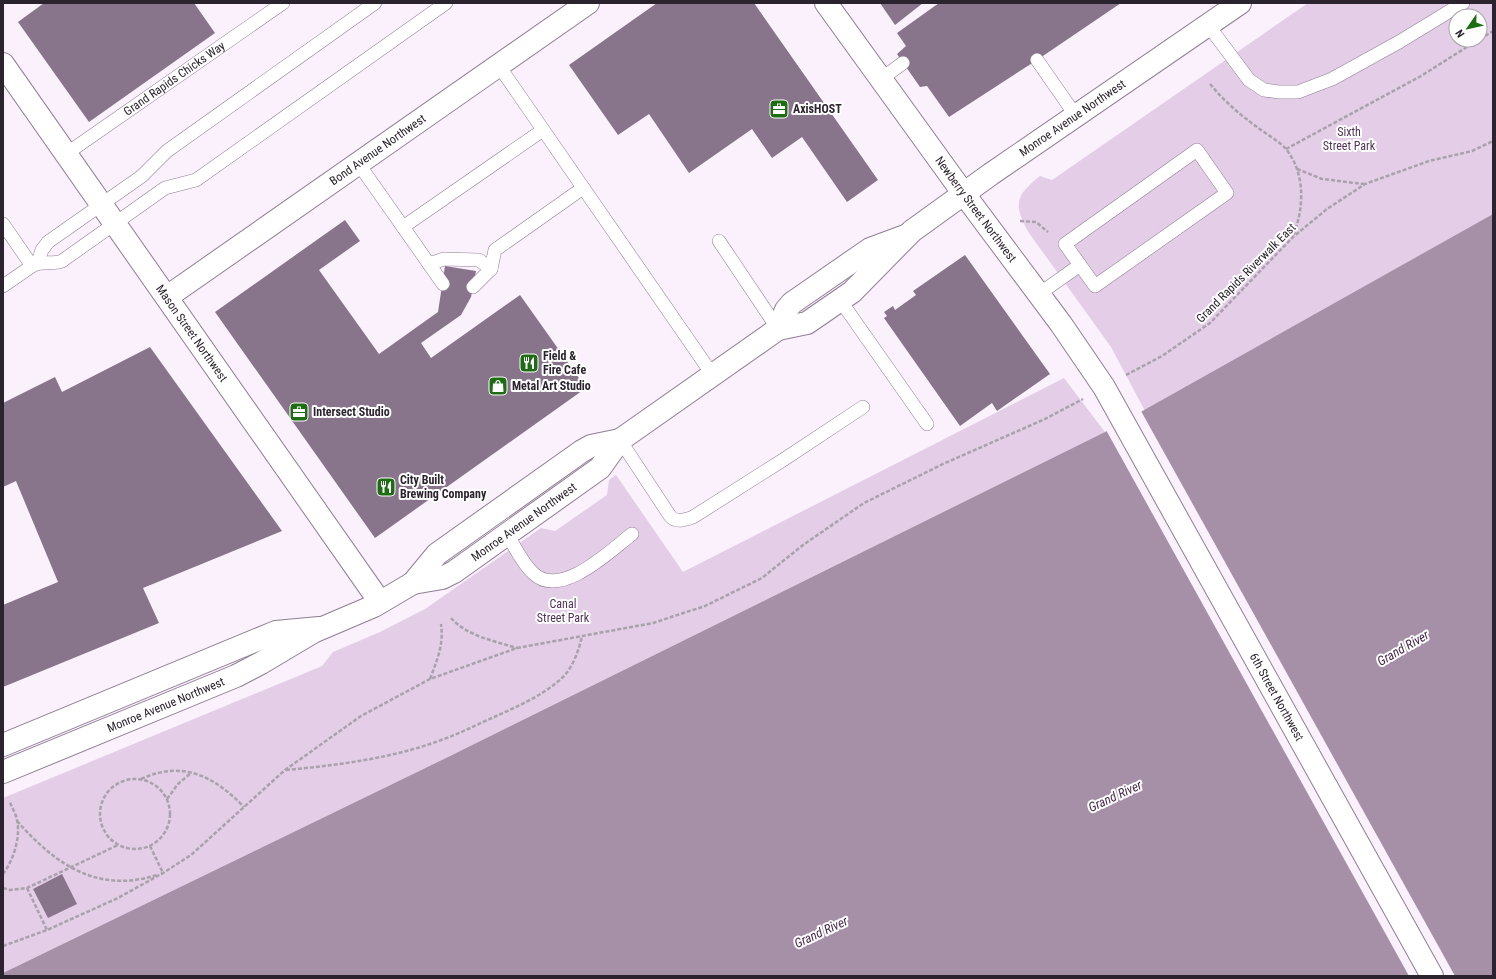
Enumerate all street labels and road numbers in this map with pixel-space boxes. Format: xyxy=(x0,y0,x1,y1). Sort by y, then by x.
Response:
street label: Grand Rapids Chicks Way xyxy=(121,39,228,119)
street label: Monroe Avenue Northwest xyxy=(1017,77,1128,159)
street label: Bond Avenue Northwest xyxy=(327,111,429,188)
street label: Newberry Street Northwest xyxy=(932,154,1020,265)
street label: Grand Rapids Riverwalk East xyxy=(1193,220,1299,326)
street label: Mason Street Northwest xyxy=(153,282,231,385)
street label: Monroe Avenue Northwest xyxy=(469,480,579,564)
street label: 6th Street Northwest xyxy=(1247,651,1307,744)
street label: Monroe Avenue Northwest xyxy=(105,674,227,735)

